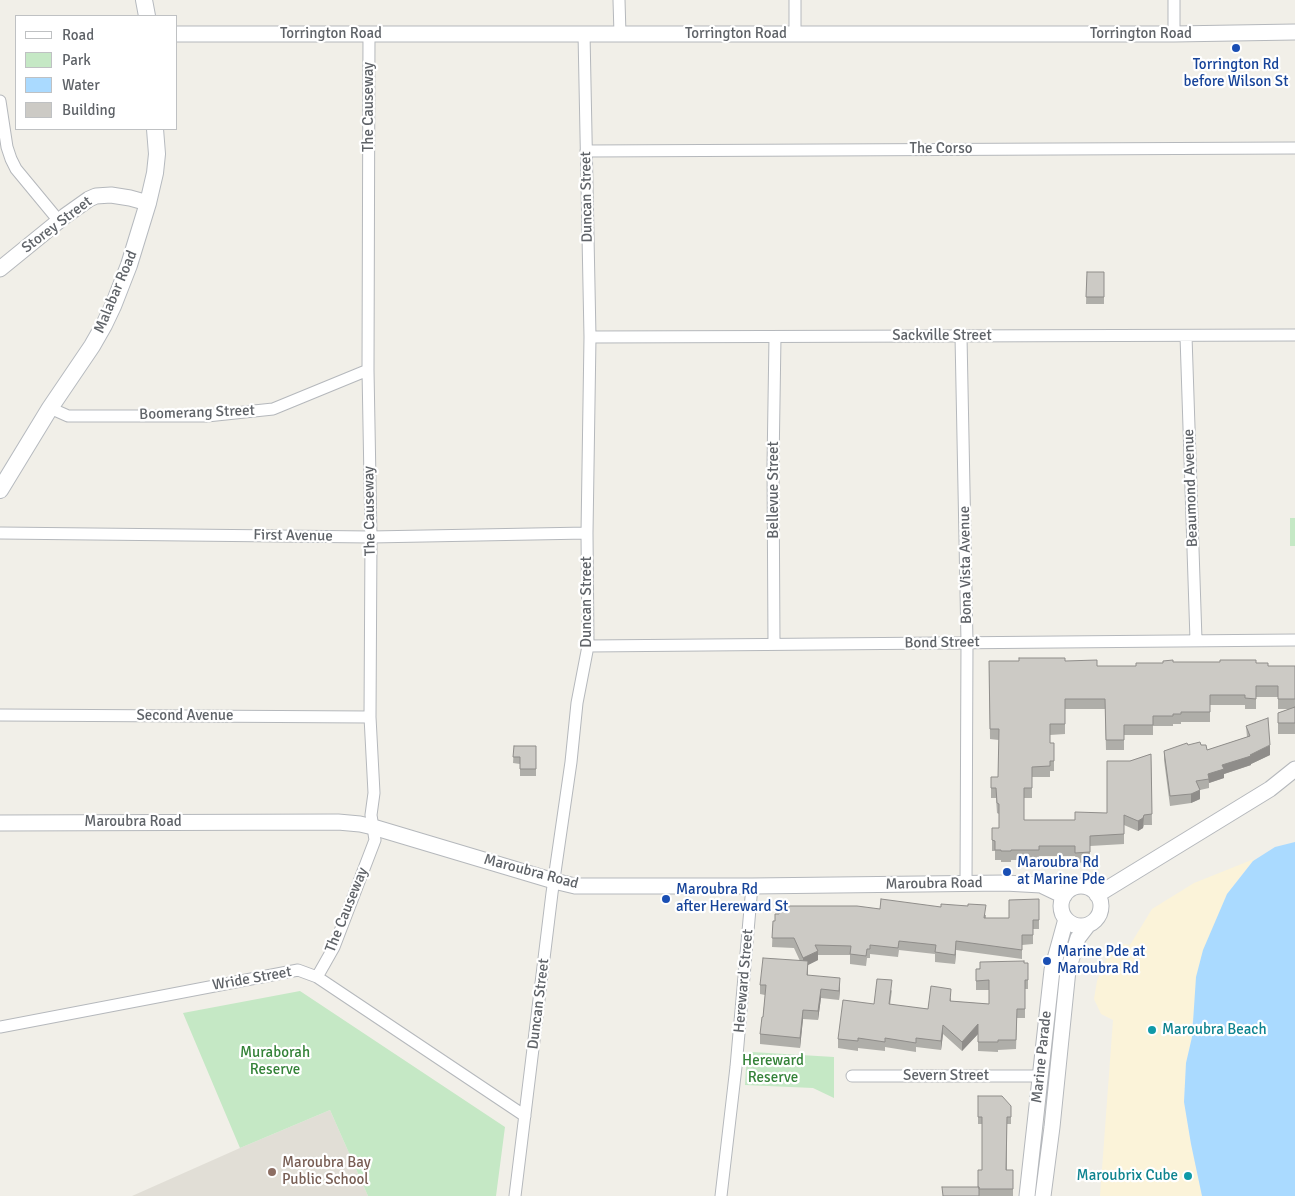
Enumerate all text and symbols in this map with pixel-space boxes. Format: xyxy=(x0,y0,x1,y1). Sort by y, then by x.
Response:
legend xyxy=(15,15,178,130)
street label: Torrington Road xyxy=(280,25,382,43)
street label: Torrington Road xyxy=(685,25,787,43)
street label: Torrington Road xyxy=(1090,25,1192,43)
text: Road xyxy=(62,26,94,44)
marker: Torrington Rd before Wilson St xyxy=(1230,42,1242,54)
text: Park xyxy=(62,51,91,69)
place label: Torrington Rd before Wilson St xyxy=(1184,56,1288,91)
street label: The Causeway xyxy=(360,62,378,152)
text: Water xyxy=(62,76,100,94)
text: Building xyxy=(62,101,116,119)
street label: The Corso xyxy=(910,140,972,158)
street label: Duncan Street xyxy=(577,151,597,243)
street label: Storey Street xyxy=(18,193,96,257)
street label: Malabar Road xyxy=(90,248,142,336)
street label: Sackville Street xyxy=(892,327,992,345)
street label: Boomerang Street xyxy=(139,402,255,424)
street label: Beaumond Avenue xyxy=(1180,428,1202,548)
street label: Bellevue Street xyxy=(765,441,783,539)
street label: The Causeway xyxy=(360,466,380,556)
street label: Bona Vista Avenue xyxy=(956,506,976,624)
street label: First Avenue xyxy=(253,526,333,546)
street label: Duncan Street xyxy=(578,556,596,648)
street label: Bond Street xyxy=(904,633,980,653)
street label: Second Avenue xyxy=(137,707,233,725)
street label: Maroubra Road xyxy=(84,813,182,831)
street label: Maroubra Road xyxy=(482,851,580,893)
place label: Maroubra Rd at Marine Pde xyxy=(1017,854,1105,889)
street label: The Causeway xyxy=(322,865,372,955)
marker: Maroubra Rd at Marine Pde xyxy=(1001,866,1013,878)
street label: Maroubra Road xyxy=(885,874,983,894)
place label: Maroubra Rd after Hereward St xyxy=(676,881,788,916)
marker: Maroubra Rd after Hereward St xyxy=(660,893,672,905)
street label: Hereward Street xyxy=(730,928,758,1034)
place label: Marine Pde at Maroubra Rd xyxy=(1057,943,1145,978)
marker: Marine Pde at Maroubra Rd xyxy=(1041,955,1053,967)
street label: Duncan Street xyxy=(525,958,553,1050)
street label: Wride Street xyxy=(211,963,293,995)
street label: Marine Parade xyxy=(1028,1010,1056,1104)
place label: Maroubra Beach xyxy=(1162,1021,1267,1039)
marker: Maroubra Beach xyxy=(1146,1024,1158,1036)
park label: Muraborah Reserve xyxy=(240,1044,310,1079)
park label: Hereward Reserve xyxy=(742,1052,804,1087)
street label: Severn Street xyxy=(903,1067,989,1085)
place label: Maroubra Bay Public School xyxy=(282,1154,371,1189)
marker: Maroubra Bay Public School xyxy=(266,1166,278,1178)
place label: Maroubrix Cube xyxy=(1077,1167,1178,1185)
marker: Maroubrix Cube xyxy=(1182,1170,1194,1182)

